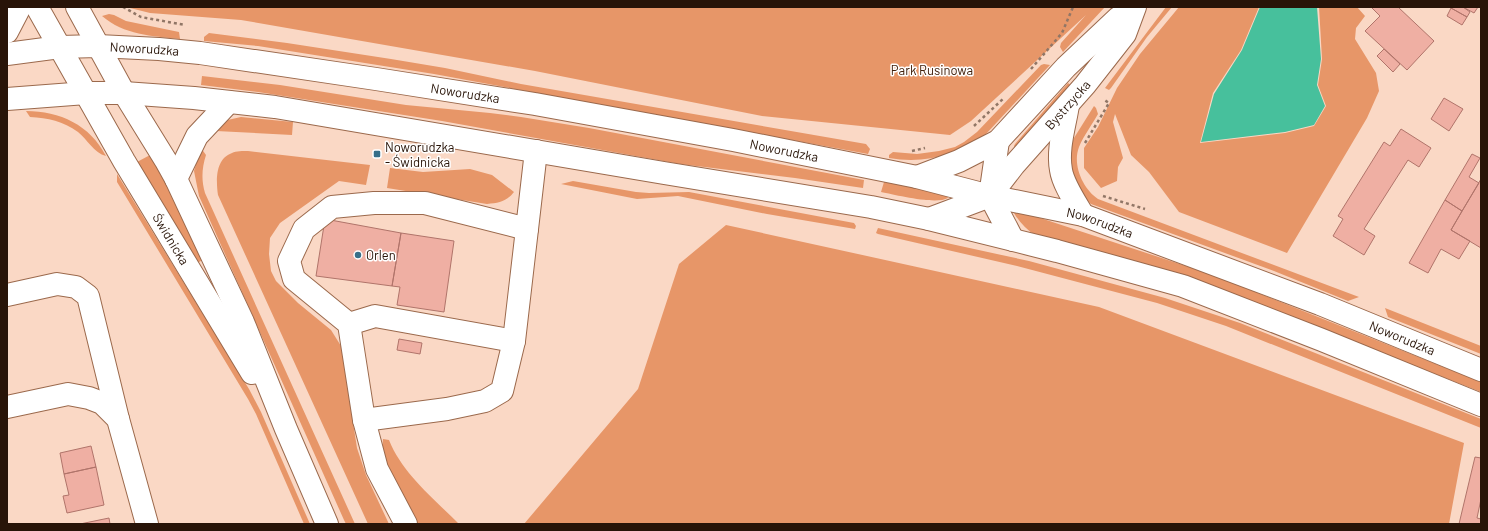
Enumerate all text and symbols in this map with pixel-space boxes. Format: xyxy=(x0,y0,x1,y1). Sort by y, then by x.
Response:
street label: Noworudzka xyxy=(109,39,180,59)
park label: Park Rusinowa xyxy=(891,62,973,78)
street label: Bystrzycka xyxy=(1041,77,1094,133)
street label: Noworudzka xyxy=(430,80,501,106)
street label: Noworudzka xyxy=(748,136,820,165)
place label: Noworudzka - Świdnicka xyxy=(385,139,454,170)
marker: Noworudzka - Świdnicka xyxy=(372,149,382,159)
street label: Noworudzka xyxy=(1065,204,1135,241)
street label: Świdnicka xyxy=(149,210,193,268)
place label: Orlen xyxy=(366,247,396,263)
marker: Orlen xyxy=(353,250,363,260)
street label: Noworudzka xyxy=(1367,317,1438,358)

